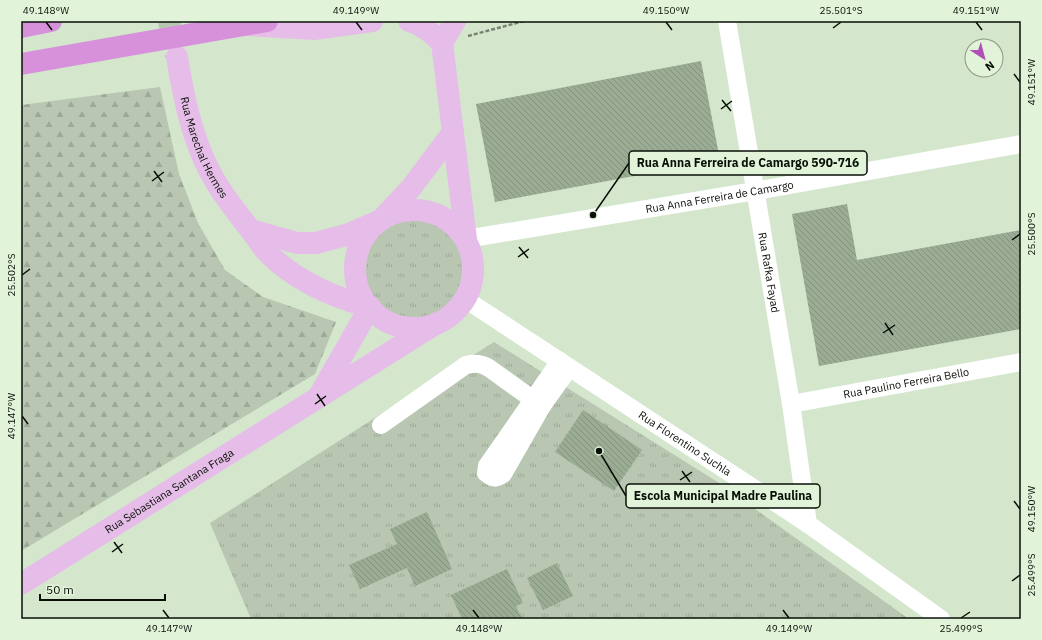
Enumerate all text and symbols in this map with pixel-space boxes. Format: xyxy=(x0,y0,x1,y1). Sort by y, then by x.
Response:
text: 49.148°W xyxy=(23,4,69,17)
text: 49.149°W xyxy=(333,4,379,17)
text: 49.150°W xyxy=(643,4,689,17)
text: 25.501°S xyxy=(819,4,863,17)
text: 49.151°W xyxy=(953,4,999,17)
north arrow xyxy=(964,38,1004,78)
text: N xyxy=(983,58,997,74)
text: 49.151°W xyxy=(1025,59,1038,105)
street label: Rua Marechal Hermes xyxy=(178,95,231,201)
callout: Rua Anna Ferreira de Camargo 590-716 xyxy=(629,151,867,175)
text: Rua Anna Ferreira de Camargo 590-716 xyxy=(637,155,859,170)
street label: Rua Anna Ferreira de Camargo xyxy=(644,177,795,216)
text: 25.500°S xyxy=(1025,212,1038,256)
street label: Rua Rafka Fayad xyxy=(755,231,783,314)
text: 25.502°S xyxy=(5,253,18,297)
street label: Rua Paulino Ferreira Bello xyxy=(842,365,970,401)
text: 49.147°W xyxy=(5,393,18,439)
street label: Rua Florentino Suchla xyxy=(636,408,734,479)
street label: Rua Sebastiana Santana Fraga xyxy=(102,445,236,537)
callout: Escola Municipal Madre Paulina xyxy=(626,484,820,508)
text: 49.150°W xyxy=(1025,486,1038,532)
text: Escola Municipal Madre Paulina xyxy=(634,488,812,503)
text: 25.499°S xyxy=(1025,553,1038,597)
scale bar xyxy=(40,576,165,602)
text: 50 m xyxy=(46,582,74,597)
text: 49.147°W xyxy=(146,622,192,635)
text: 49.148°W xyxy=(456,622,502,635)
text: 49.149°W xyxy=(766,622,812,635)
text: 25.499°S xyxy=(939,622,983,635)

